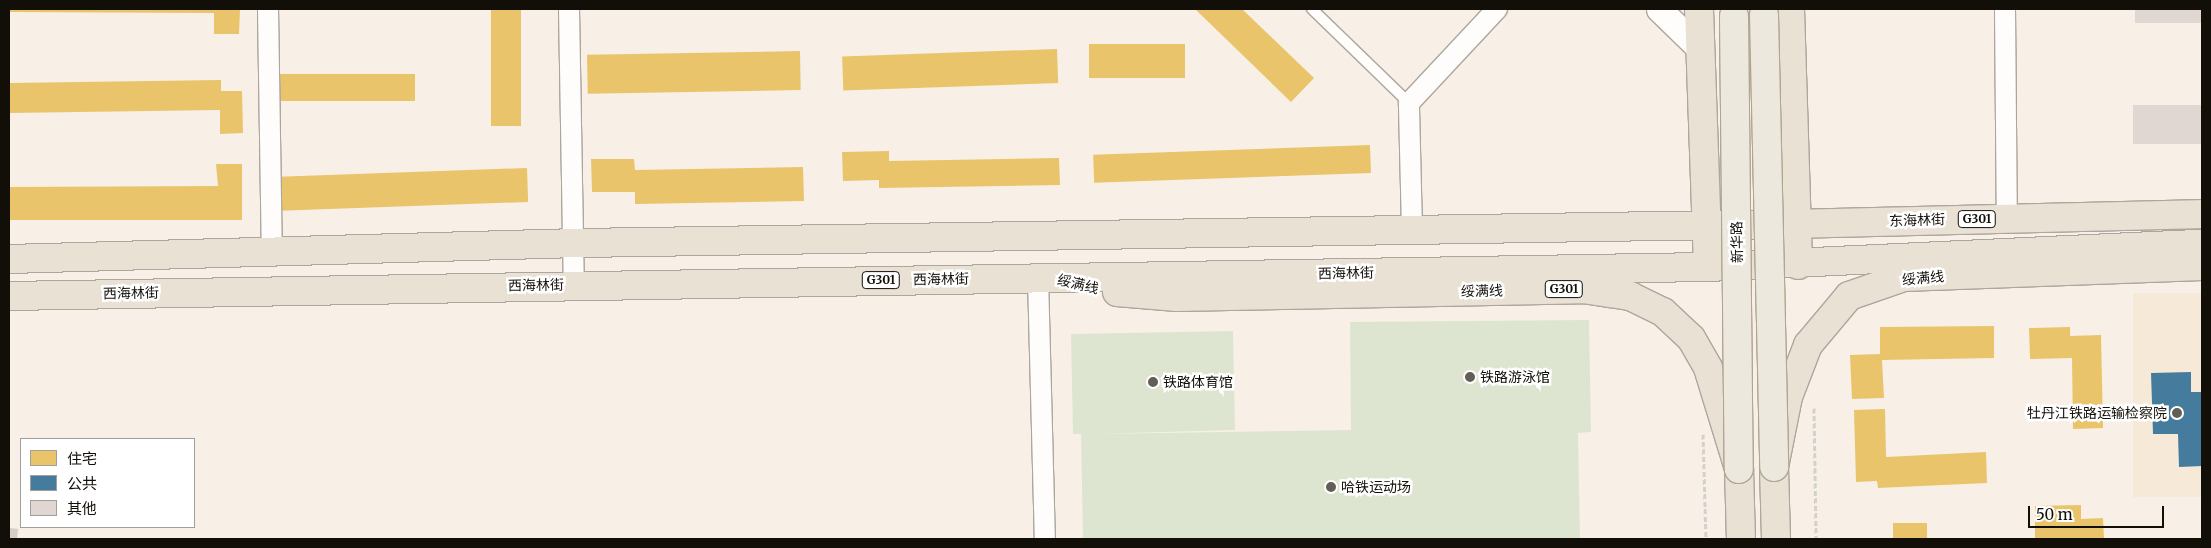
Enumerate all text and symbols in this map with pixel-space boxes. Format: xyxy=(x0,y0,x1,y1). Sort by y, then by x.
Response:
road number: G301 xyxy=(1957,210,1997,228)
street label: 东海林街 xyxy=(1889,211,1945,229)
street label: 新华路 xyxy=(1728,221,1746,263)
street label: 西海林街 xyxy=(1318,264,1374,282)
street label: 绥满线 xyxy=(1901,268,1945,288)
road number: G301 xyxy=(861,270,901,290)
street label: 西海林街 xyxy=(913,270,969,288)
street label: 绥满线 xyxy=(1056,271,1100,297)
street label: 西海林街 xyxy=(508,276,564,294)
road number: G301 xyxy=(1544,280,1584,298)
street label: 绥满线 xyxy=(1461,282,1503,300)
street label: 西海林街 xyxy=(103,284,159,302)
place label: 铁路游泳馆 xyxy=(1480,369,1550,385)
marker: 铁路游泳馆 xyxy=(1464,371,1476,383)
place label: 铁路体育馆 xyxy=(1163,374,1233,390)
marker: 铁路体育馆 xyxy=(1147,376,1159,388)
place label: 牡丹江铁路运输检察院 xyxy=(2027,405,2167,421)
marker: 牡丹江铁路运输检察院 xyxy=(2171,407,2183,419)
legend xyxy=(20,438,195,528)
text: 住宅 xyxy=(67,449,97,468)
text: 公共 xyxy=(67,474,97,493)
place label: 哈铁运动场 xyxy=(1341,479,1411,495)
marker: 哈铁运动场 xyxy=(1325,481,1337,493)
scale bar xyxy=(2031,496,2167,528)
text: 其他 xyxy=(67,499,97,518)
text: 50 m xyxy=(2036,505,2073,524)

